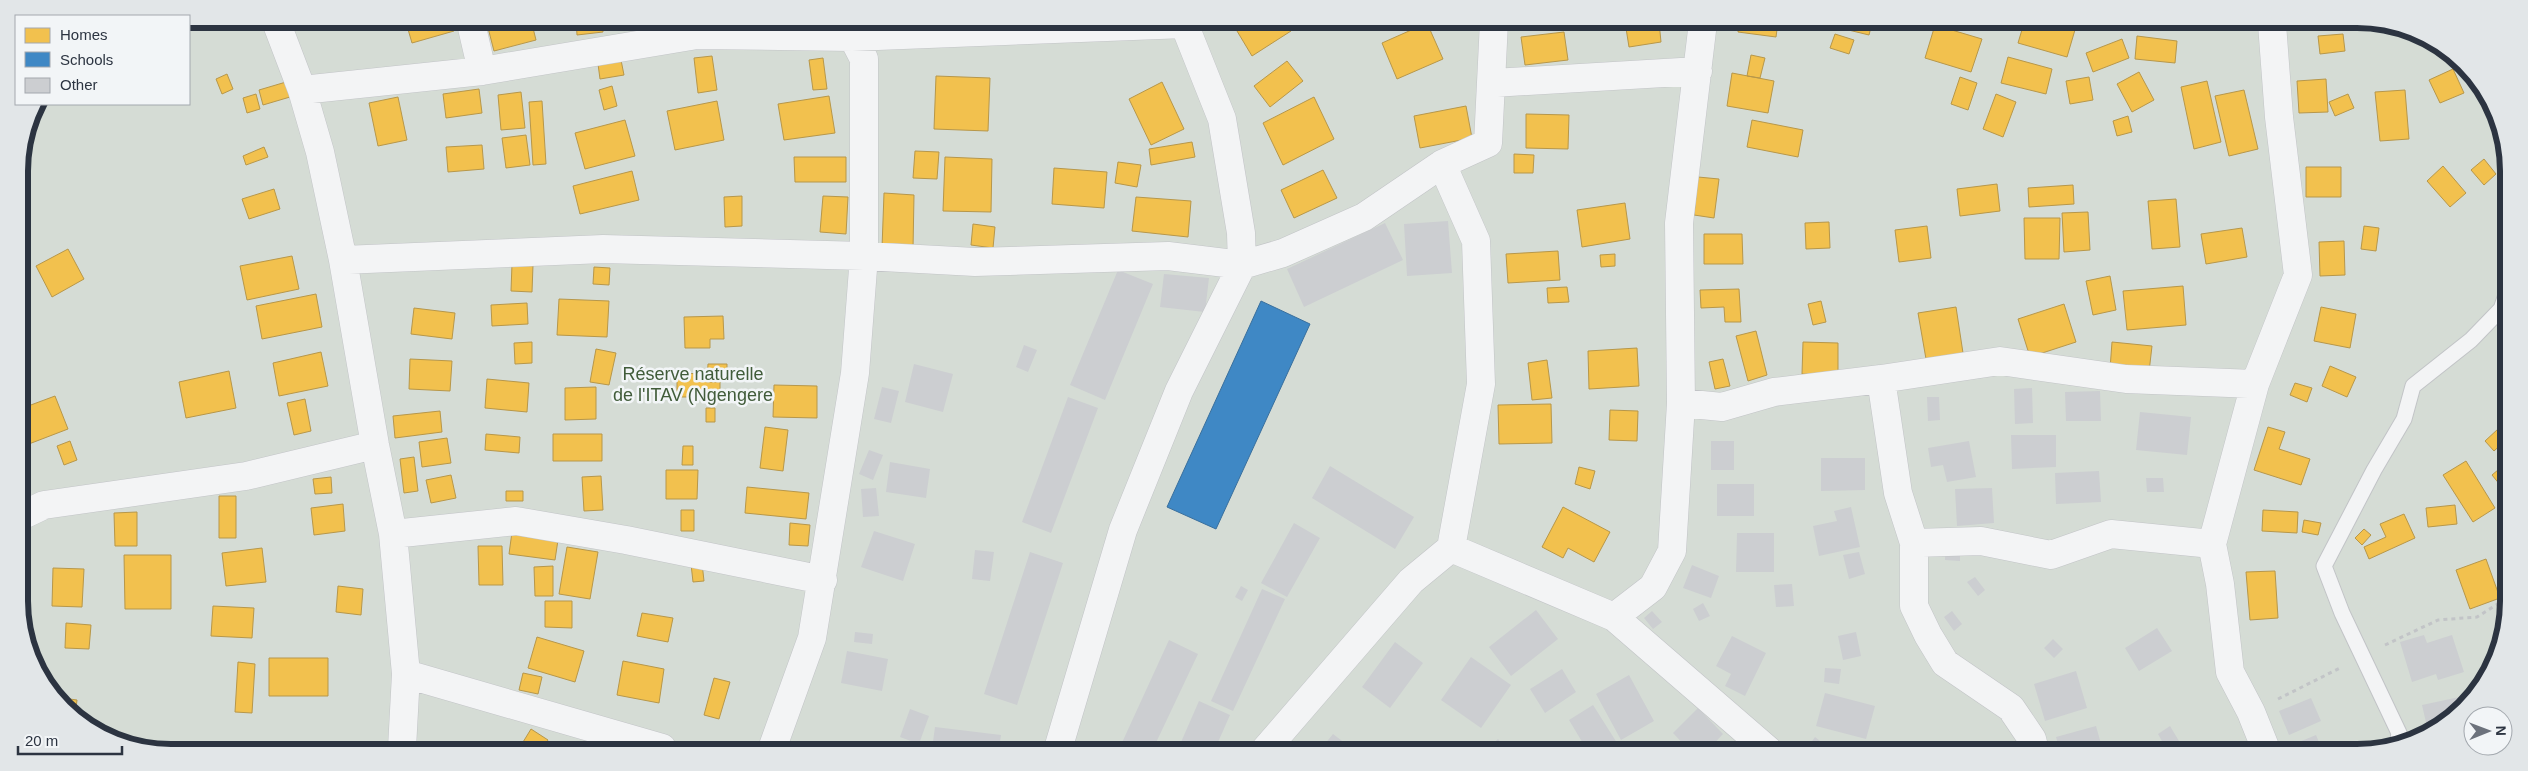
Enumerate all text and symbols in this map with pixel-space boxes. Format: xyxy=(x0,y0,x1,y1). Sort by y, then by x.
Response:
legend xyxy=(15,15,190,105)
text: Homes xyxy=(60,26,108,43)
text: Schools xyxy=(60,51,113,68)
text: Other xyxy=(60,76,98,93)
park label: Réserve naturelle de l'ITAV (Ngengere xyxy=(613,364,773,405)
north arrow xyxy=(2463,706,2513,756)
scale bar xyxy=(18,724,121,756)
text: N xyxy=(2493,726,2509,736)
text: 20 m xyxy=(25,732,58,749)

